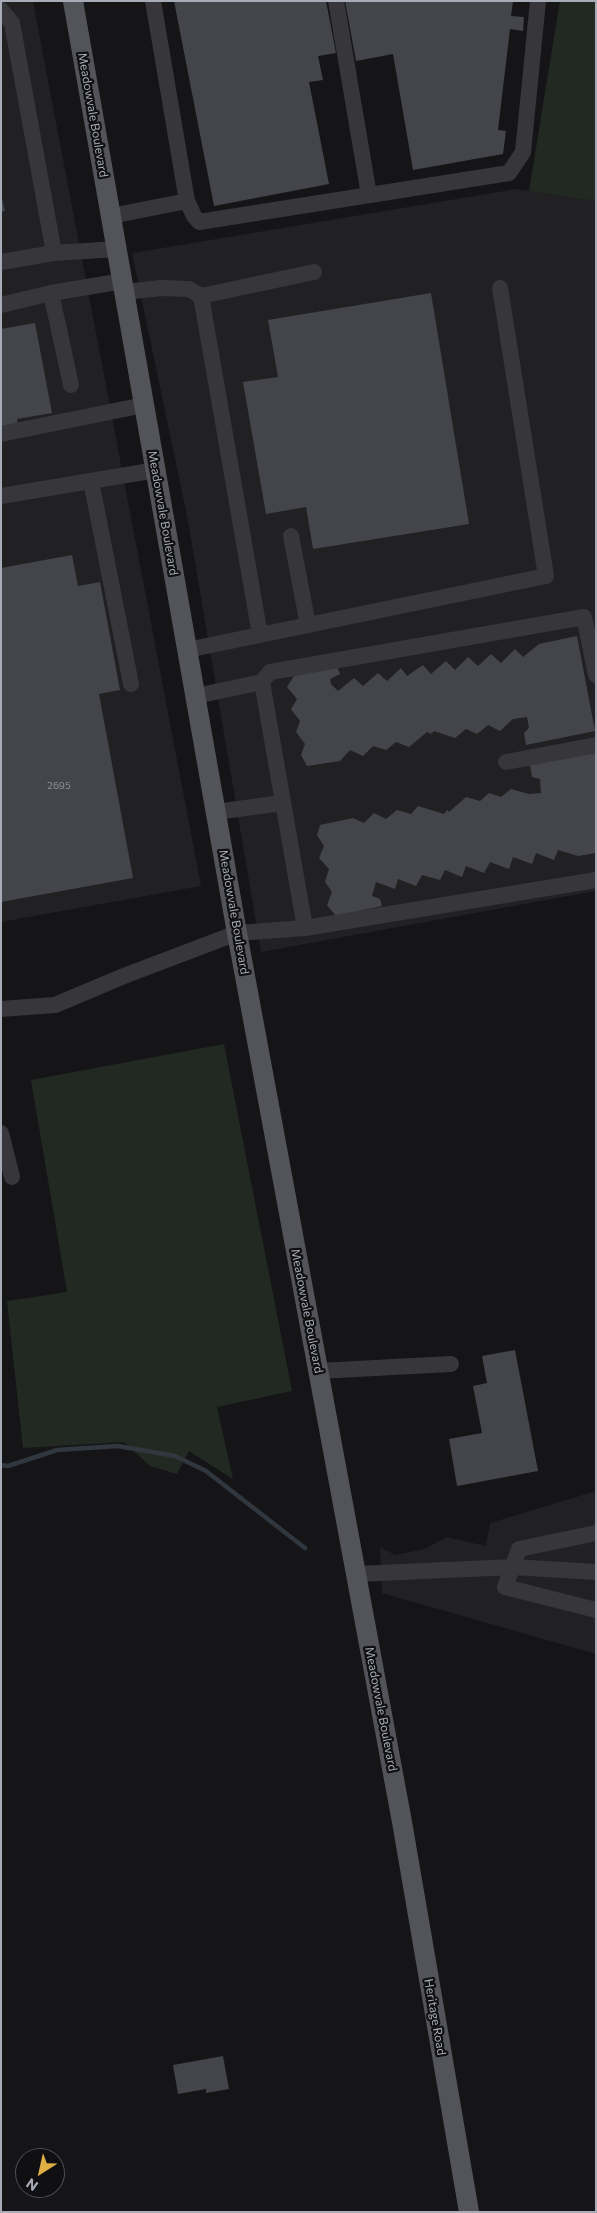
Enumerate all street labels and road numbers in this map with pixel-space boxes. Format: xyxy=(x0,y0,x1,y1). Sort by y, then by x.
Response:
street label: Meadowvale Boulevard xyxy=(75,52,111,178)
street label: Meadowvale Boulevard xyxy=(145,450,181,576)
street label: Meadowvale Boulevard xyxy=(216,849,252,975)
street label: Meadowvale Boulevard xyxy=(288,1248,326,1374)
street label: Meadowvale Boulevard xyxy=(362,1646,400,1772)
street label: Heritage Road xyxy=(421,1978,449,2056)

